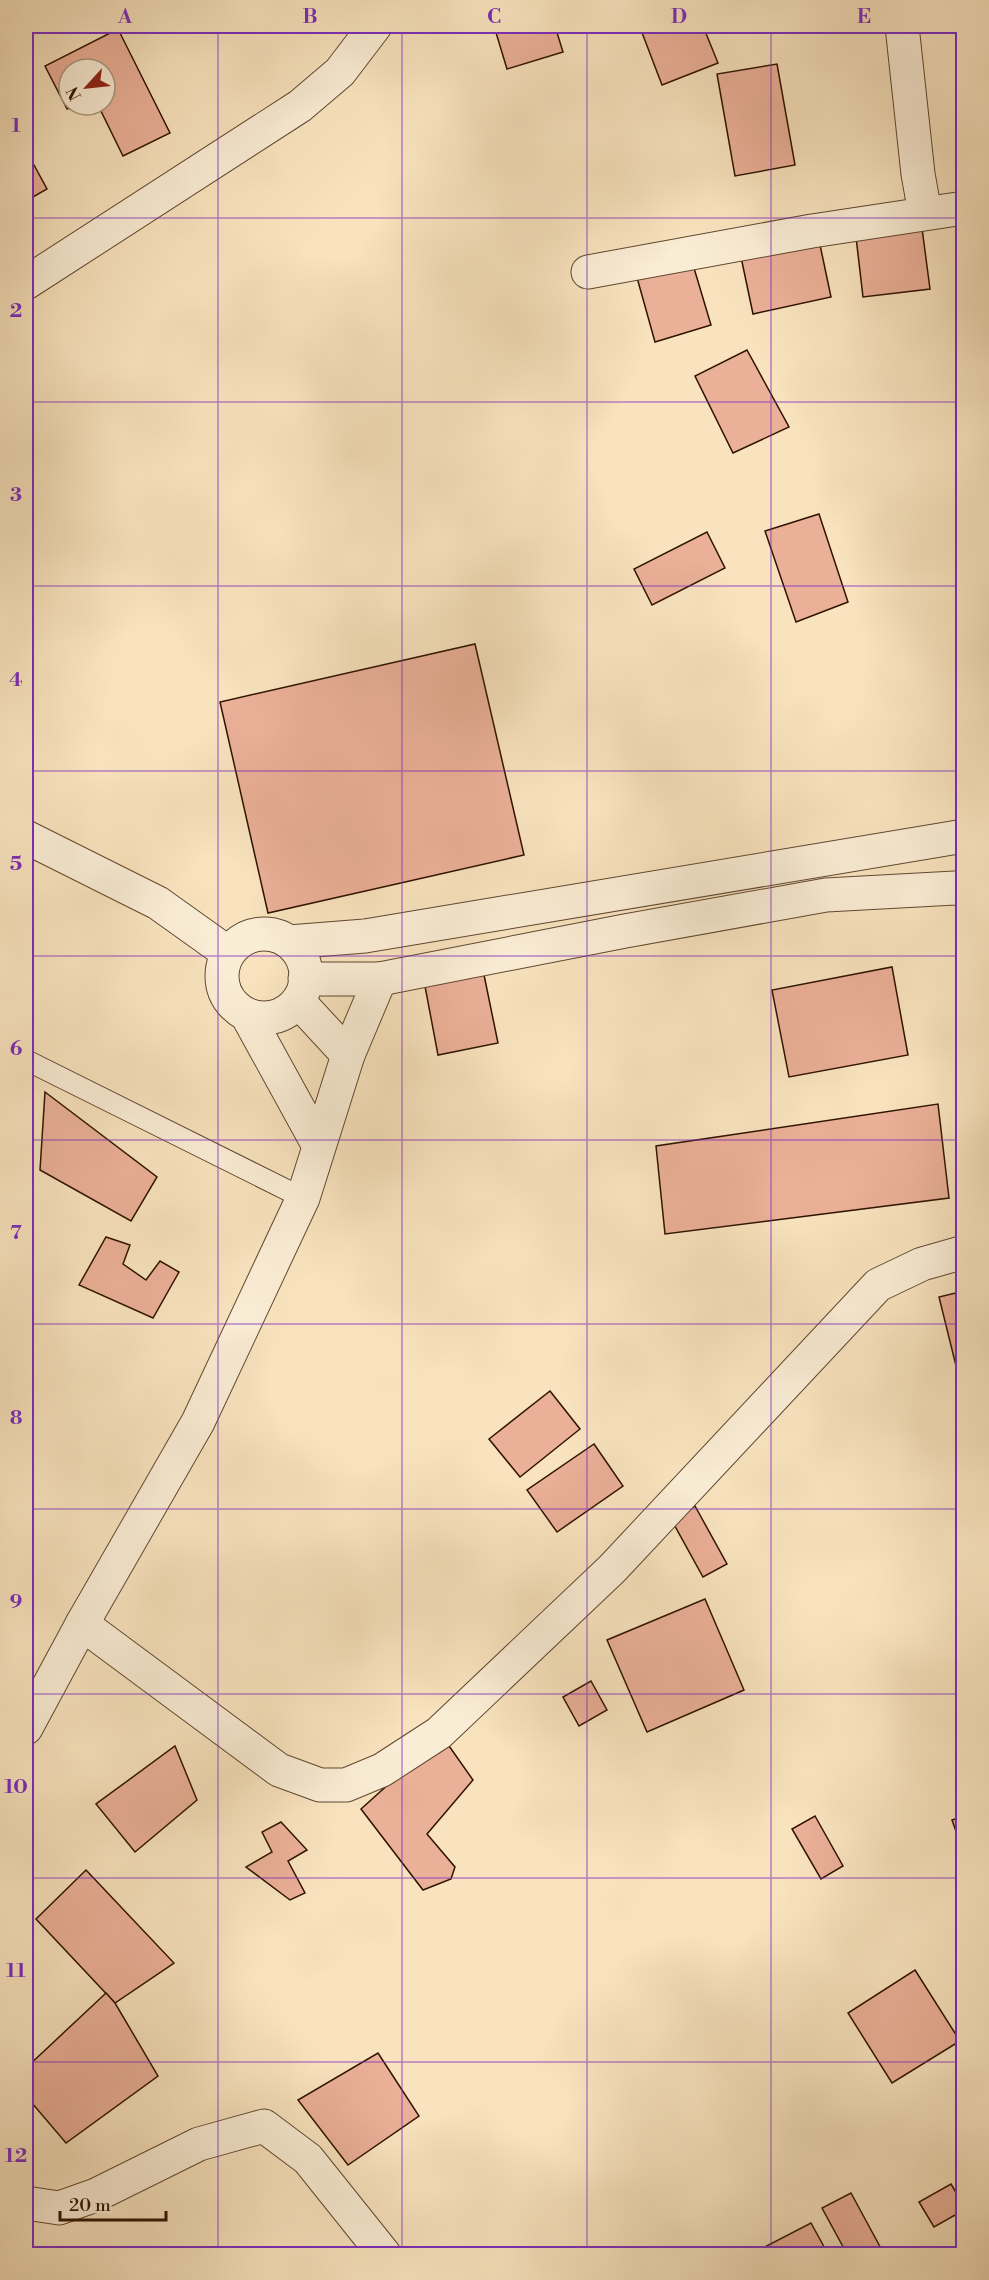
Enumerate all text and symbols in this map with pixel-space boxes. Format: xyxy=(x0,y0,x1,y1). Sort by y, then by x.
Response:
text: A xyxy=(117,5,133,30)
text: B xyxy=(302,5,318,30)
text: C xyxy=(487,5,501,30)
text: D xyxy=(671,5,687,30)
text: E xyxy=(857,5,871,30)
north arrow xyxy=(57,57,117,117)
text: N xyxy=(63,83,86,104)
text: 1 xyxy=(11,114,21,139)
text: 2 xyxy=(10,299,22,324)
text: 3 xyxy=(10,483,22,508)
text: 4 xyxy=(9,668,23,693)
text: 5 xyxy=(10,852,22,877)
text: 6 xyxy=(10,1037,23,1062)
text: 7 xyxy=(10,1221,22,1246)
text: 8 xyxy=(10,1406,23,1431)
text: 9 xyxy=(10,1590,22,1615)
text: 10 xyxy=(4,1775,28,1800)
text: 11 xyxy=(6,1959,26,1984)
text: 12 xyxy=(5,2144,27,2169)
scale bar xyxy=(60,2184,166,2222)
text: 20 m xyxy=(69,2194,111,2217)

